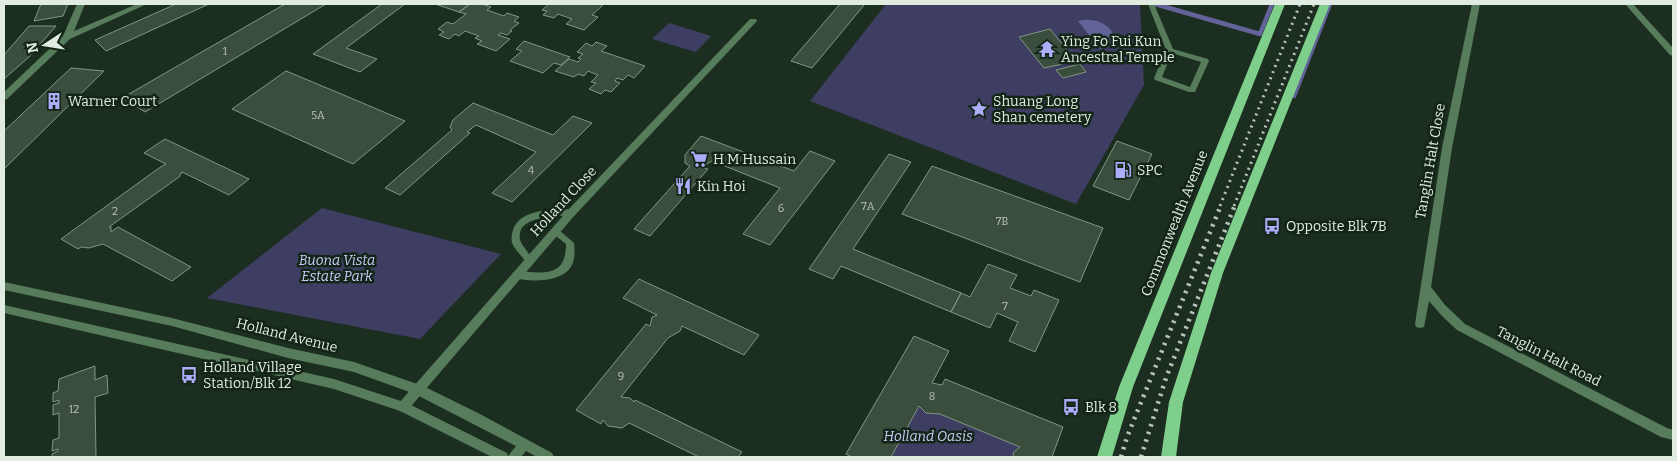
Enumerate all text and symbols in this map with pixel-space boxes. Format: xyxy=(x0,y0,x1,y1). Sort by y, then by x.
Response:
north arrow xyxy=(20,20,70,70)
place label: Ying Fo Fui Kun Ancestral Temple xyxy=(1061,33,1175,66)
temple icon: Ying Fo Fui Kun Ancestral Temple xyxy=(1037,39,1057,59)
text: N xyxy=(23,40,42,55)
house number: 1 xyxy=(223,45,228,58)
building icon: Warner Court xyxy=(44,91,64,111)
place label: Warner Court xyxy=(68,93,157,110)
place label: Shuang Long Shan cemetery xyxy=(993,93,1092,126)
place icon: Shuang Long Shan cemetery xyxy=(969,99,989,119)
street label: Tanglin Halt Close xyxy=(1412,102,1449,220)
house number: 5A xyxy=(311,109,325,122)
street label: Commonwealth Avenue xyxy=(1137,148,1212,299)
supermarket icon: H M Hussain xyxy=(689,149,709,169)
place label: H M Hussain xyxy=(713,151,796,168)
fuel station icon: SPC xyxy=(1113,160,1133,180)
place label: SPC xyxy=(1137,162,1162,179)
street label: Holland Close xyxy=(527,163,600,240)
house number: 4 xyxy=(528,164,535,177)
restaurant icon: Kin Hoi xyxy=(673,176,693,196)
place label: Kin Hoi xyxy=(697,178,746,195)
house number: 7A xyxy=(861,200,875,213)
house number: 6 xyxy=(778,202,784,215)
house number: 2 xyxy=(112,205,118,218)
house number: 7B xyxy=(996,215,1008,228)
bus stop icon: Opposite Blk 7B xyxy=(1262,216,1282,236)
place label: Opposite Blk 7B xyxy=(1286,218,1387,235)
park label: Buona Vista Estate Park xyxy=(299,252,375,285)
house number: 7 xyxy=(1002,300,1008,313)
street label: Holland Avenue xyxy=(235,315,339,356)
street label: Tanglin Halt Road xyxy=(1494,323,1604,390)
place label: Holland Village Station/Blk 12 xyxy=(203,359,302,392)
bus stop icon: Holland Village Station/Blk 12 xyxy=(179,365,199,385)
house number: 9 xyxy=(618,370,624,383)
house number: 8 xyxy=(929,390,935,403)
bus stop icon: Blk 8 xyxy=(1061,397,1081,417)
place label: Blk 8 xyxy=(1085,399,1117,416)
house number: 12 xyxy=(69,403,79,416)
park label: Holland Oasis xyxy=(883,428,973,445)

